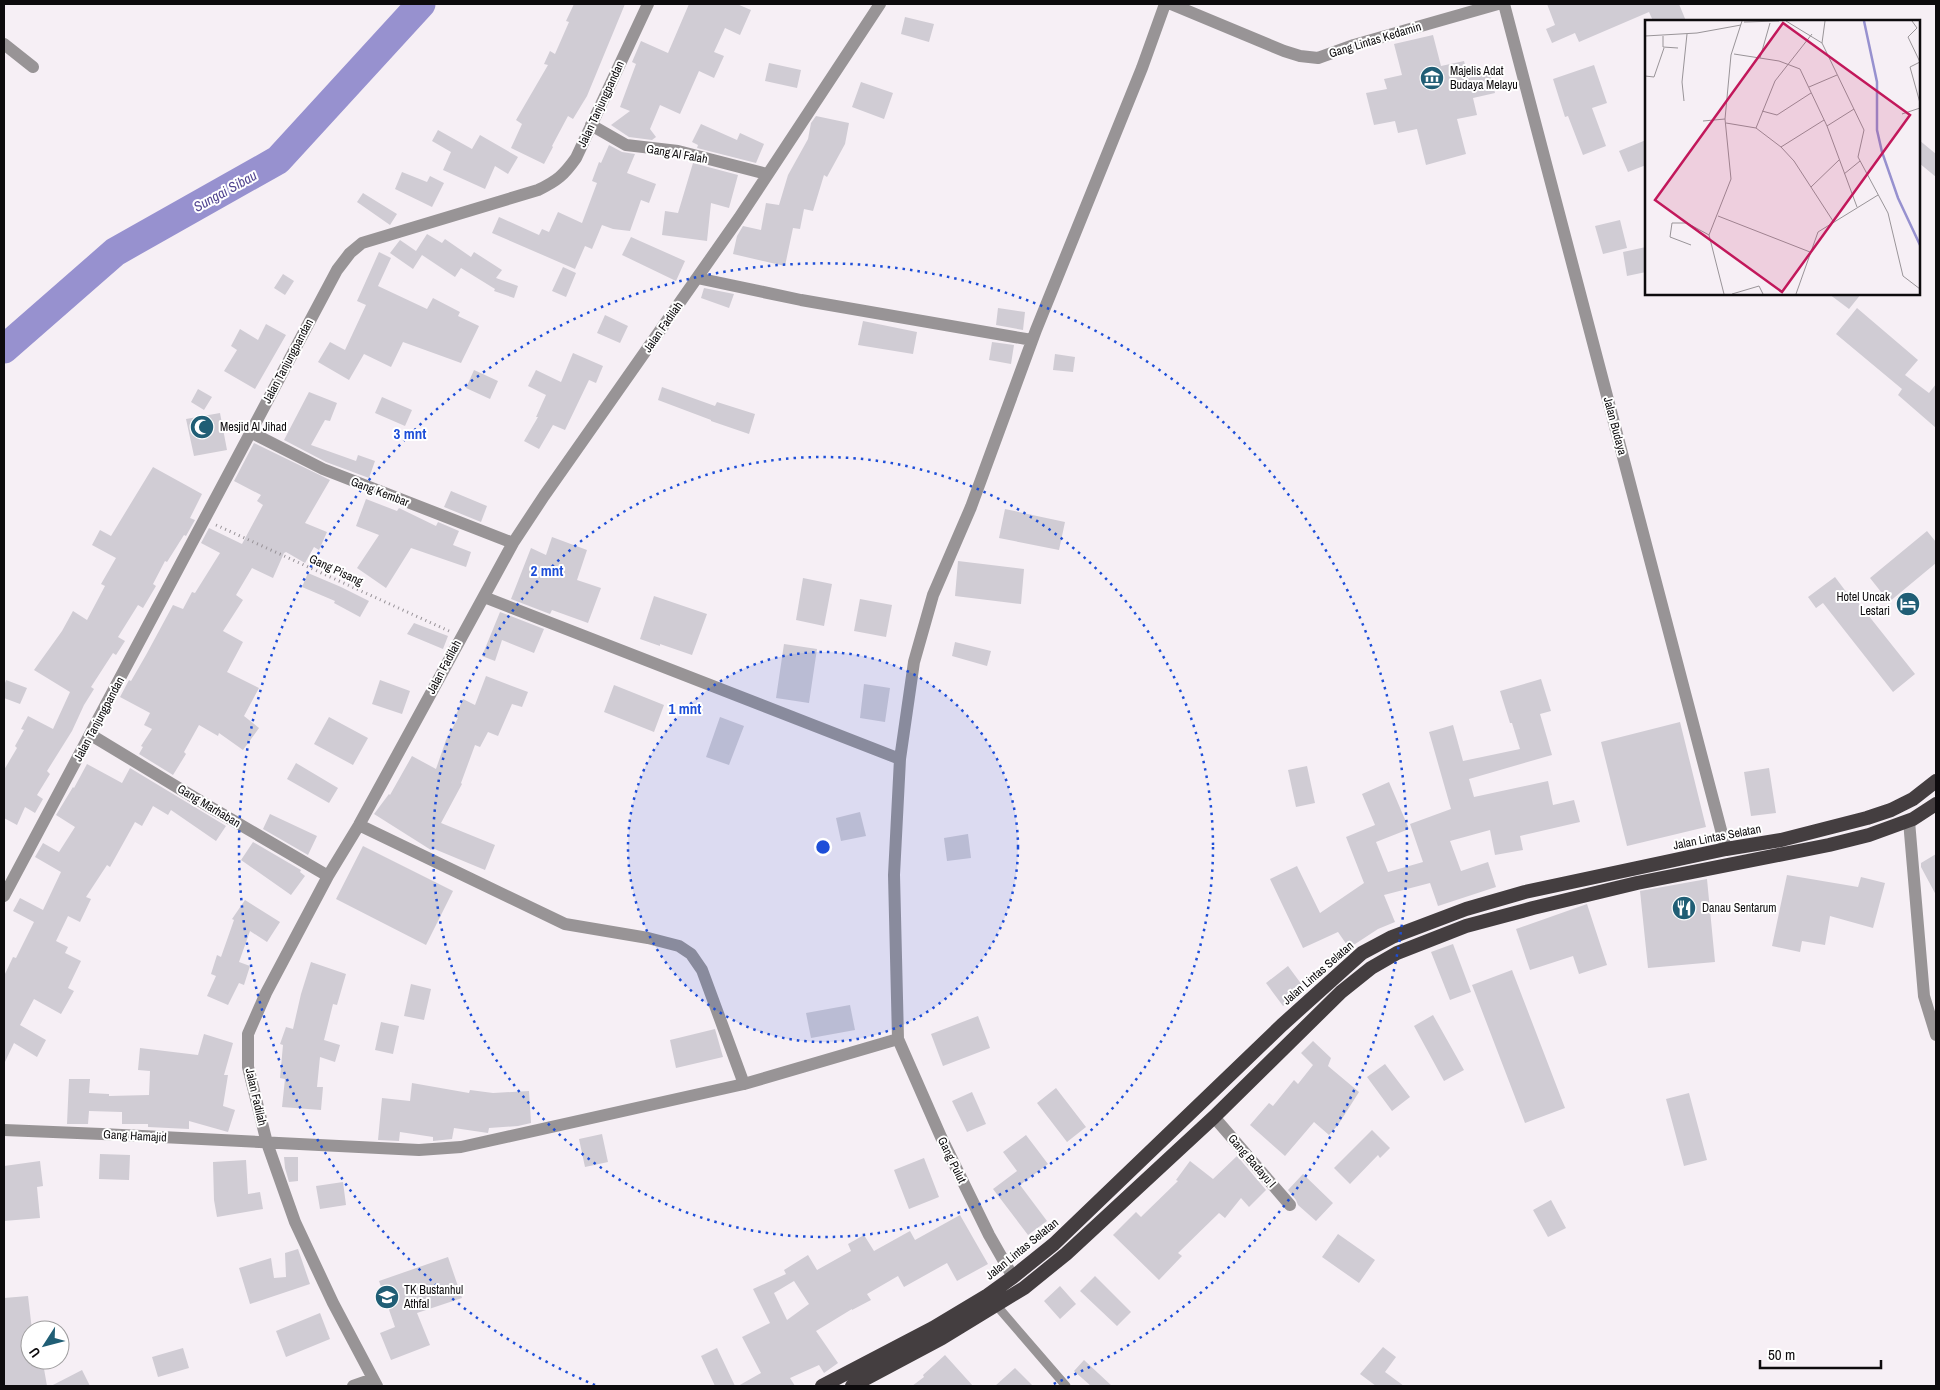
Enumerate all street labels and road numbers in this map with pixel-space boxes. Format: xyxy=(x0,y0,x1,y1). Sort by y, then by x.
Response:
street label: Gang Lintas Kedamin xyxy=(1327,18,1423,62)
street label: Jalan Tanjungpandan xyxy=(574,58,628,150)
street label: Gang Al Falah xyxy=(645,141,709,167)
street label: Jalan Fadilah xyxy=(640,298,686,356)
street label: Jalan Tanjungpandan xyxy=(259,316,317,406)
street label: Jalan Budaya xyxy=(1600,395,1631,457)
street label: Gang Kembar xyxy=(349,474,412,511)
street label: Gang Pisang xyxy=(307,551,366,590)
street label: Jalan Fadilah xyxy=(423,637,465,697)
street label: Jalan Tanjungpandan xyxy=(70,674,128,764)
street label: Gang Marhaban xyxy=(174,781,244,831)
street label: Jalan Lintas Selatan xyxy=(1672,821,1762,853)
street label: Jalan Lintas Selatan xyxy=(1279,938,1357,1008)
street label: Jalan Fadilah xyxy=(242,1067,270,1127)
street label: Gang Hamajid xyxy=(103,1126,167,1146)
street label: Gang Badayu I xyxy=(1224,1131,1280,1191)
street label: Gang Pulut xyxy=(934,1134,970,1186)
street label: Jalan Lintas Selatan xyxy=(982,1215,1062,1283)

